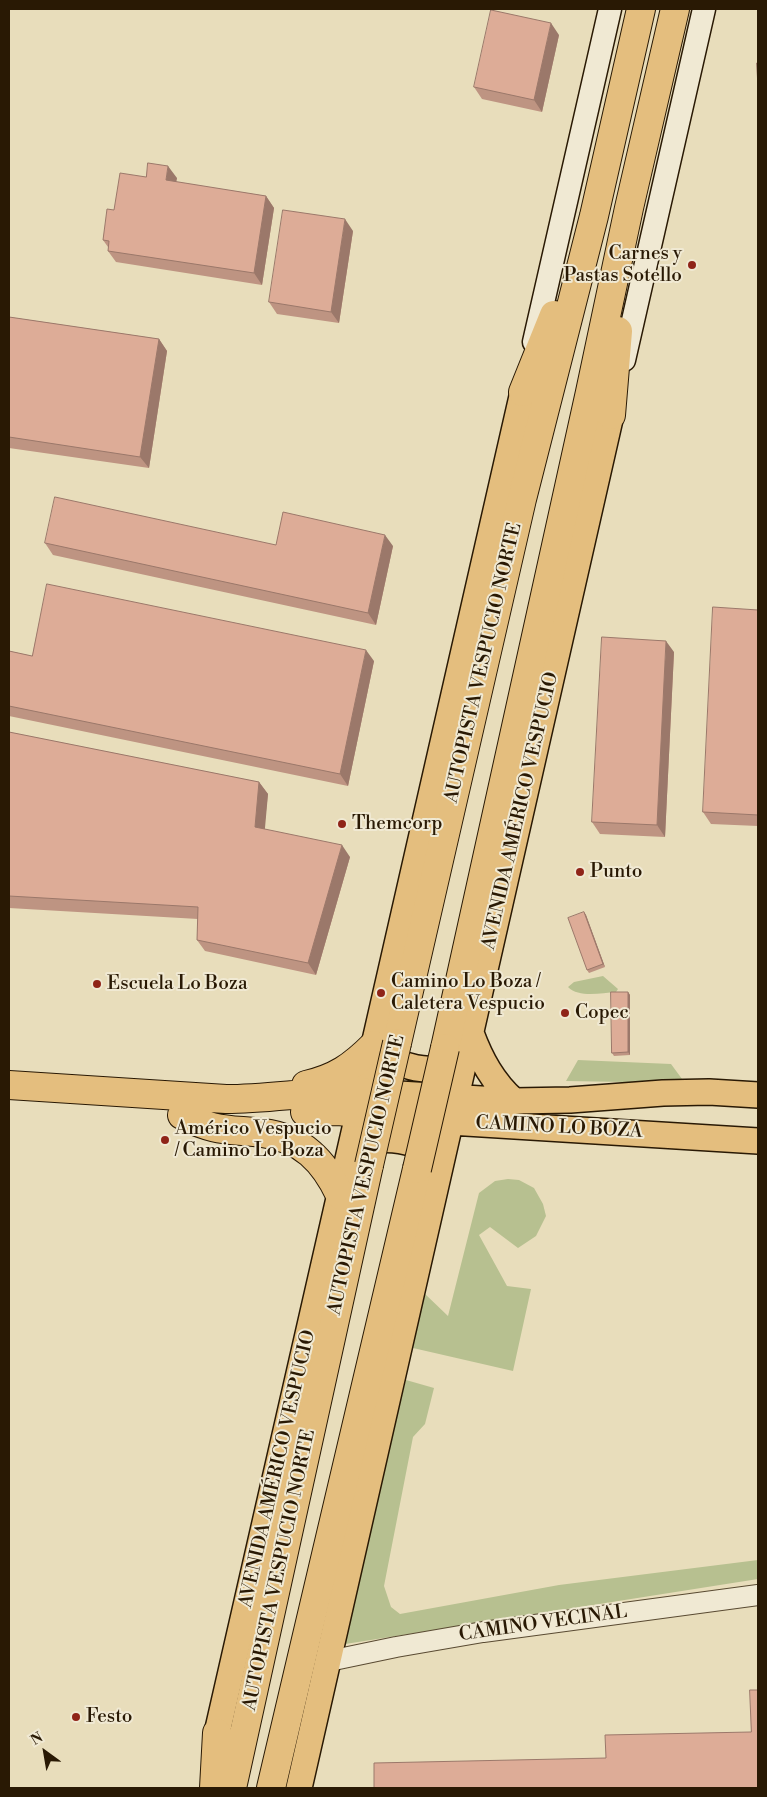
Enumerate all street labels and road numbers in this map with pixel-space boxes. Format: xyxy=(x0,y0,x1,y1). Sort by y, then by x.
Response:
street label: AUTOPISTA VESPUCIO NORTE xyxy=(441,521,527,805)
street label: AVENIDA AMÉRICO VESPUCIO xyxy=(478,670,564,952)
street label: AUTOPISTA VESPUCIO NORTE xyxy=(324,1033,410,1317)
street label: CAMINO LO BOZA xyxy=(475,1112,643,1144)
street label: AVENIDA AMÉRICO VESPUCIO xyxy=(235,1328,321,1610)
street label: AUTOPISTA VESPUCIO NORTE xyxy=(239,1427,321,1713)
street label: CAMINO VECINAL xyxy=(457,1601,629,1647)

